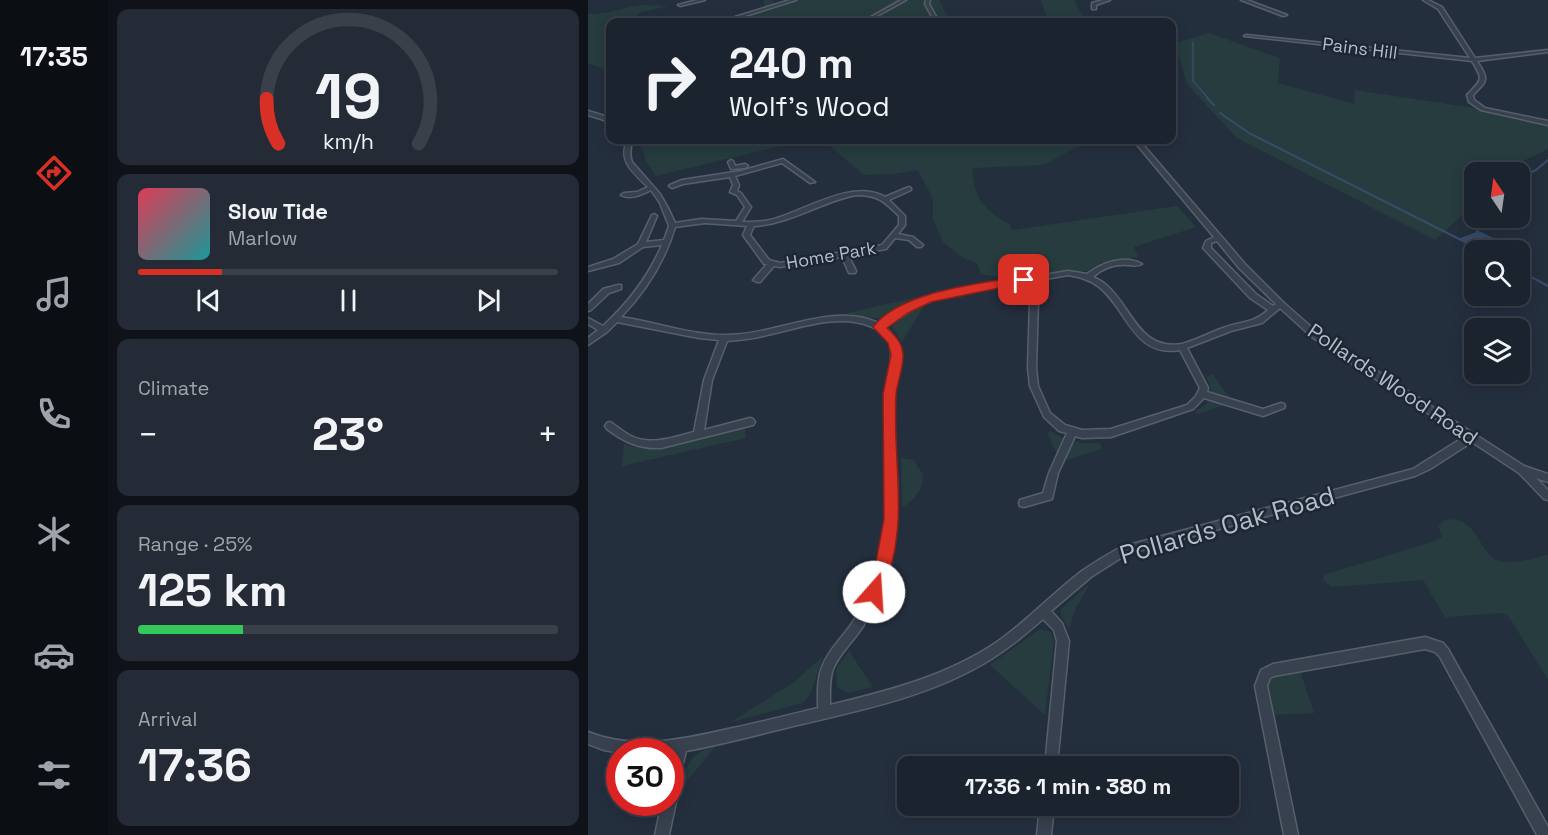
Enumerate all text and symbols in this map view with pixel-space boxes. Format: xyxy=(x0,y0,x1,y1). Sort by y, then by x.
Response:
street label: Pains Hill xyxy=(1321,32,1399,64)
text: 240 m xyxy=(729,37,854,90)
text: 17:35 xyxy=(20,39,88,74)
icon: right xyxy=(630,42,708,120)
text: 19 xyxy=(315,57,381,136)
text: Wolf's Wood xyxy=(729,89,890,124)
text: km/h xyxy=(322,128,374,155)
icon: directions xyxy=(33,152,75,194)
north arrow xyxy=(1464,162,1530,228)
map controls xyxy=(1464,162,1530,384)
text: Slow Tide xyxy=(228,197,328,225)
text: Marlow xyxy=(228,225,297,251)
street label: Home Park xyxy=(784,236,878,274)
button: search xyxy=(1464,240,1530,306)
pin xyxy=(998,254,1049,305)
icon: arrive xyxy=(1007,263,1040,296)
icon: music xyxy=(33,273,75,315)
icon: previous xyxy=(192,284,225,317)
icon: pause xyxy=(332,284,365,317)
icon: next xyxy=(472,284,505,317)
street label: Pollards Wood Road xyxy=(1303,317,1483,451)
button: layers xyxy=(1464,318,1530,384)
text: Climate xyxy=(138,375,209,401)
icon: phone xyxy=(33,393,75,435)
text: 23° xyxy=(312,406,384,463)
text: − xyxy=(138,414,158,456)
text: + xyxy=(538,414,558,456)
street label: Pollards Oak Road xyxy=(1115,478,1339,572)
icon: climate xyxy=(33,513,75,555)
text: Range · 25% xyxy=(138,531,253,557)
position arrow xyxy=(842,560,906,624)
text: 125 km xyxy=(138,562,287,619)
icon: car xyxy=(33,634,75,676)
text: Arrival xyxy=(138,706,197,732)
text: 17:36 xyxy=(138,737,252,794)
speed limit sign: 30 xyxy=(606,738,684,816)
icon: filters xyxy=(33,754,75,796)
text: 17:36 · 1 min · 380 m xyxy=(965,772,1171,800)

